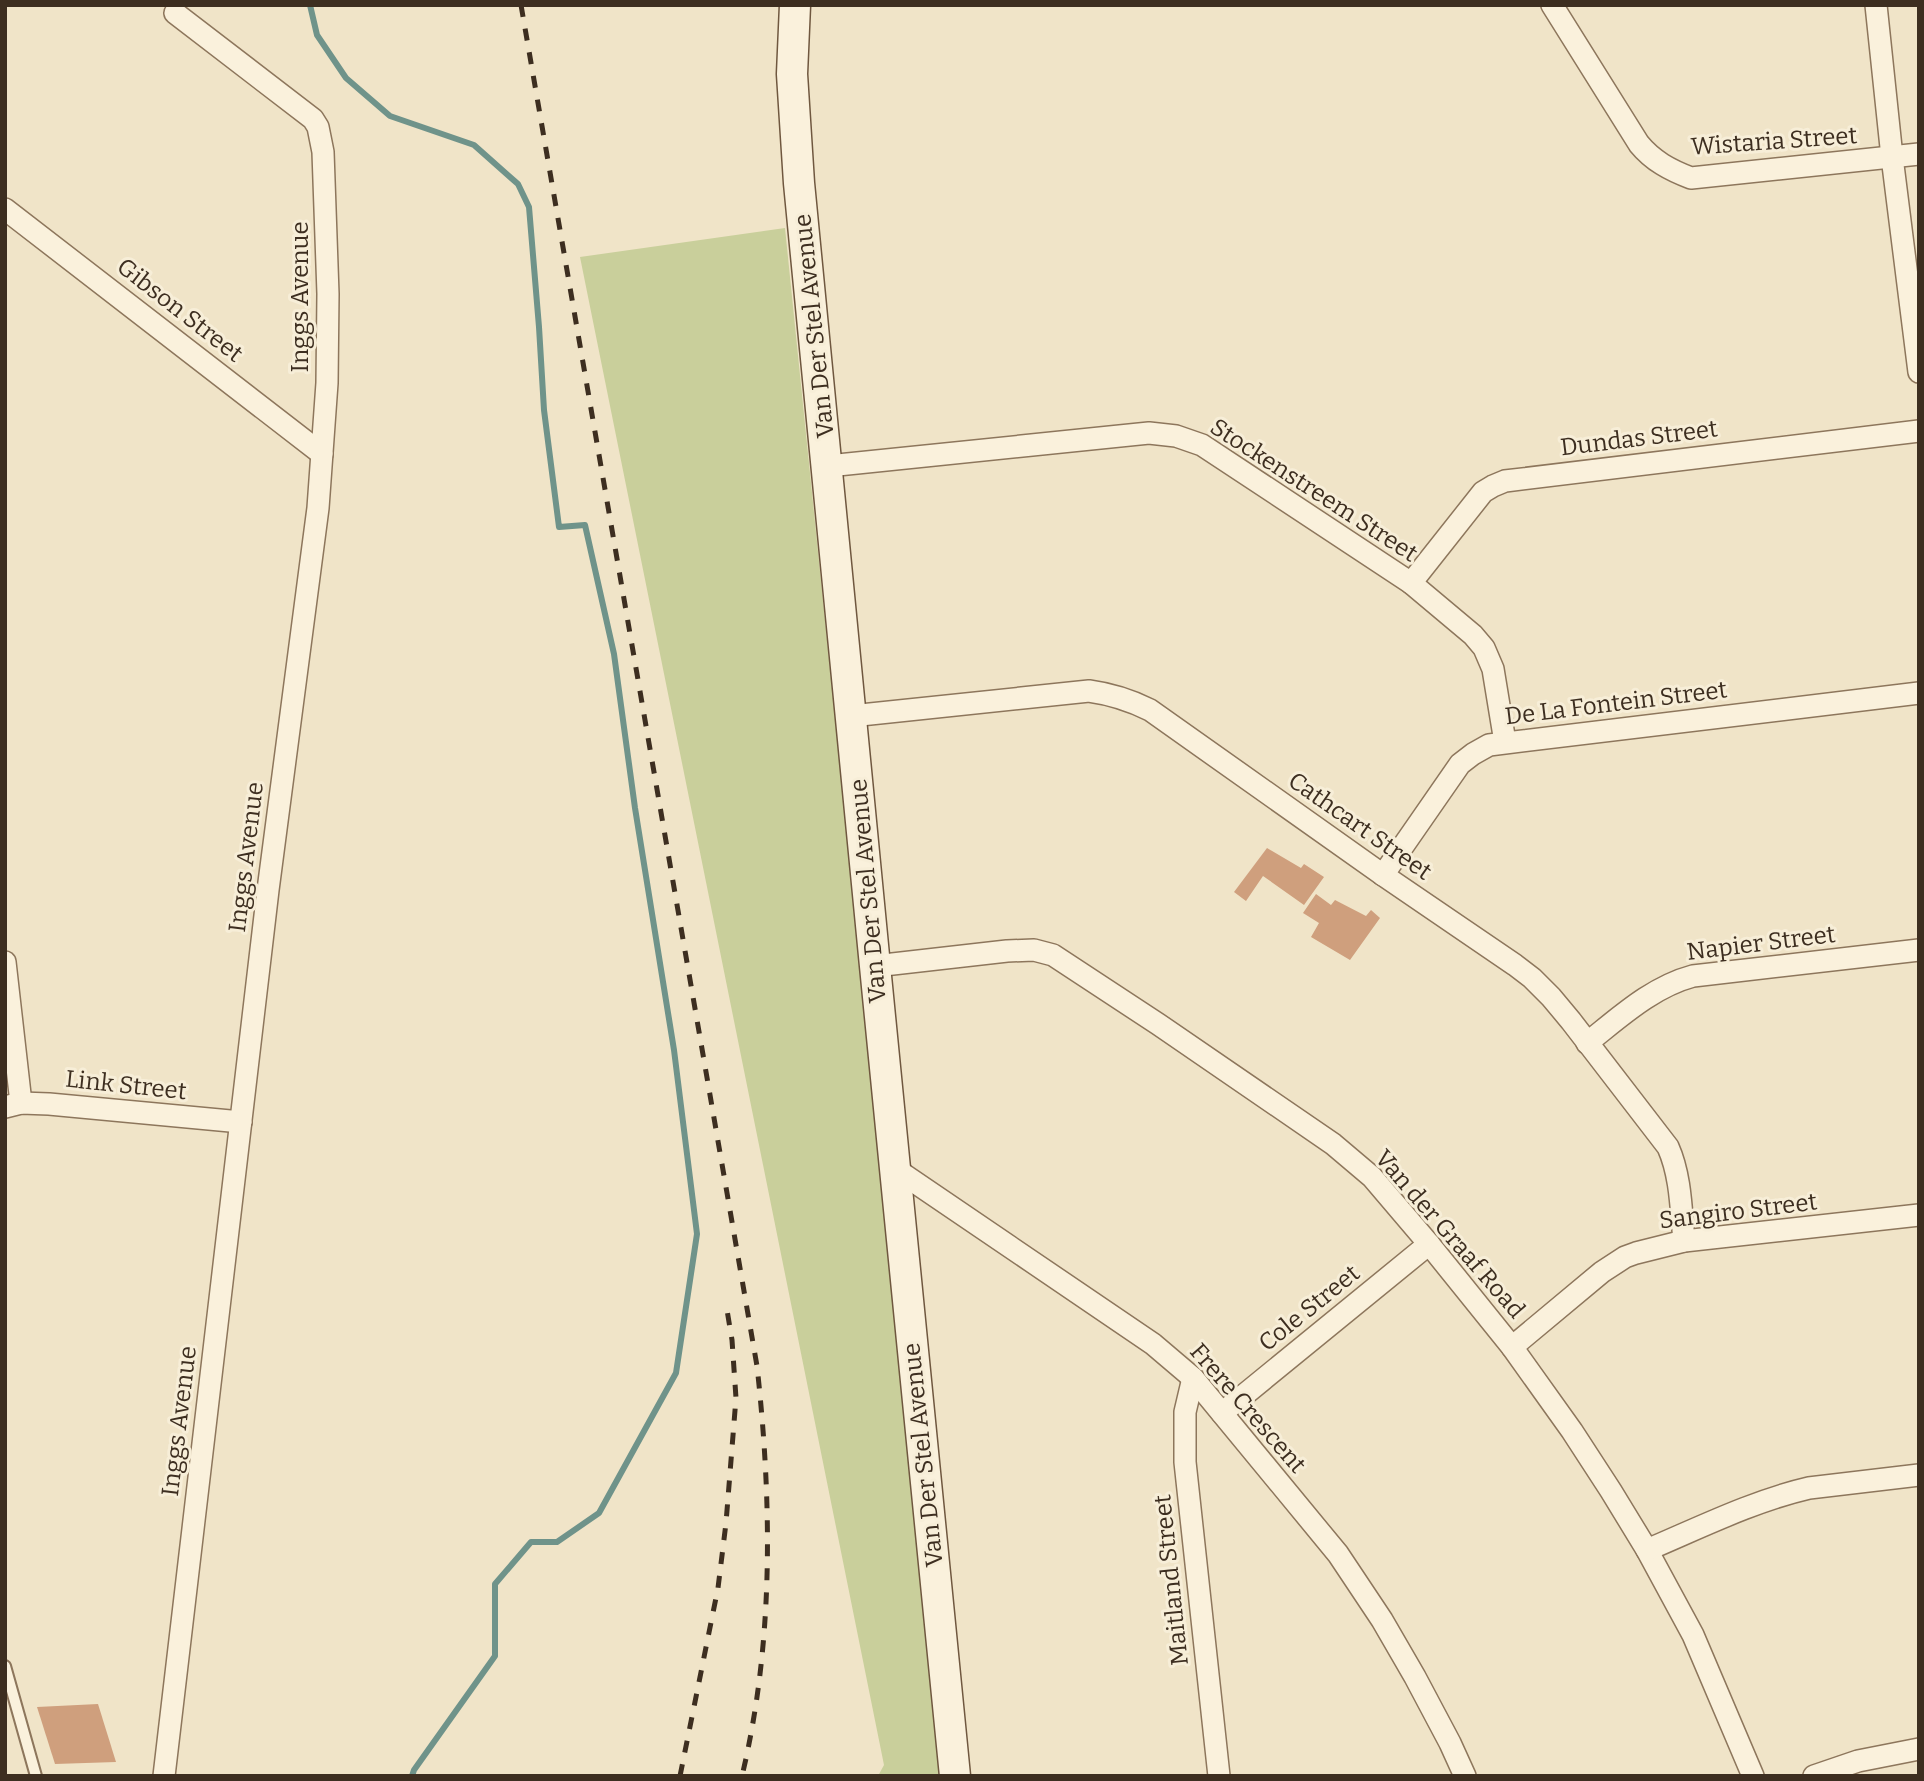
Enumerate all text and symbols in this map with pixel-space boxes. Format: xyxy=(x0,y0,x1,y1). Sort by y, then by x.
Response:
street label: Wistaria Street xyxy=(1690,121,1858,161)
street label: Van Der Stel Avenue xyxy=(788,213,840,439)
street label: Inggs Avenue xyxy=(286,221,314,373)
street label: Gibson Street xyxy=(112,252,249,368)
street label: Stockenstreem Street xyxy=(1205,413,1423,568)
street label: Dundas Street xyxy=(1559,414,1719,462)
street label: De La Fontein Street xyxy=(1503,675,1729,731)
street label: Cathcart Street xyxy=(1283,766,1437,886)
street label: Van Der Stel Avenue xyxy=(844,778,892,1004)
street label: Inggs Avenue xyxy=(223,780,269,934)
street label: Napier Street xyxy=(1685,920,1837,966)
street label: Link Street xyxy=(64,1065,188,1105)
street label: Van der Graaf Road xyxy=(1369,1144,1531,1324)
street label: Sangiro Street xyxy=(1657,1187,1819,1235)
street label: Cole Street xyxy=(1253,1259,1365,1357)
street label: Frere Crescent xyxy=(1184,1337,1312,1479)
street label: Van Der Stel Avenue xyxy=(897,1342,949,1568)
street label: Inggs Avenue xyxy=(156,1344,202,1498)
street label: Maitland Street xyxy=(1148,1493,1194,1667)

